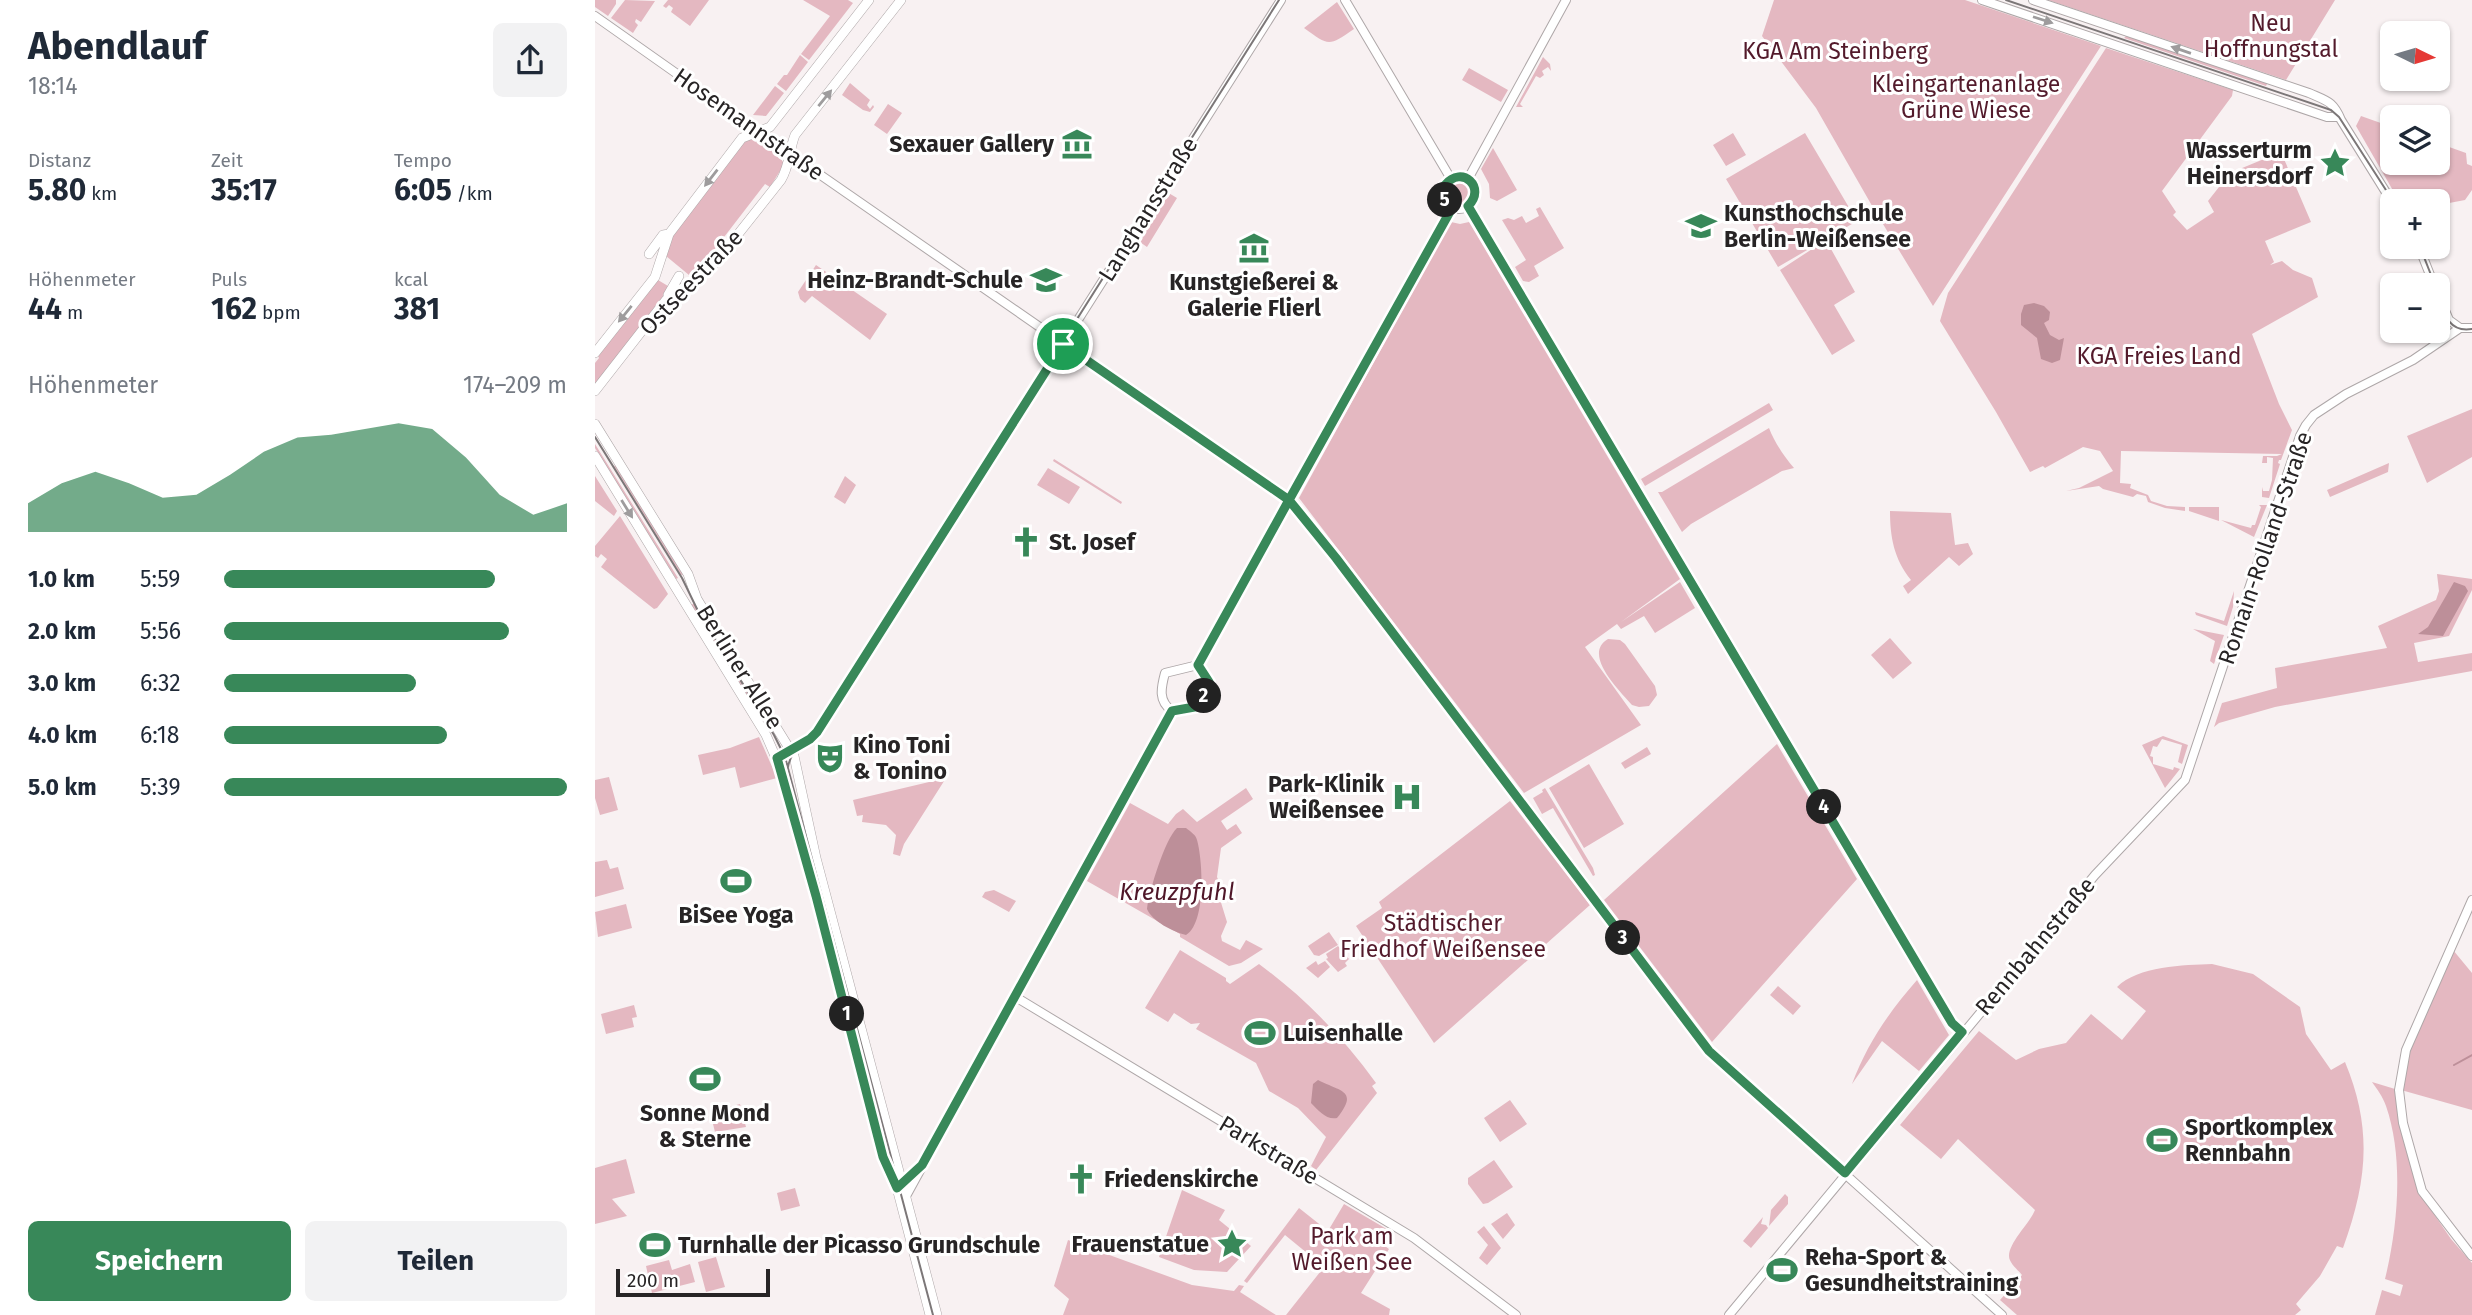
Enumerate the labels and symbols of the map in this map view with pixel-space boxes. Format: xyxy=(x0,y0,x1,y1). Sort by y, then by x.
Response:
park label: Neu Hoffnungstal xyxy=(2204,9,2339,63)
one-way arrow xyxy=(2033,15,2054,26)
north arrow xyxy=(2380,21,2450,91)
park label: KGA Am Steinberg xyxy=(1742,37,1928,65)
one-way arrow xyxy=(2171,44,2192,55)
street label: Hosemannstraße xyxy=(668,62,830,186)
park label: Kleingartenanlage Grüne Wiese xyxy=(1872,70,2060,124)
one-way arrow xyxy=(818,89,833,107)
museum icon: Sexauer Gallery xyxy=(1060,127,1094,161)
place label: Sexauer Gallery xyxy=(889,130,1055,158)
street label: Langhansstraße xyxy=(1092,132,1204,286)
place label: Wasserturm Heinersdorf xyxy=(2186,136,2314,190)
place icon: Wasserturm Heinersdorf xyxy=(2318,146,2352,180)
one-way arrow xyxy=(704,169,719,187)
pin: 5 xyxy=(1427,182,1463,218)
place label: Kunsthochschule Berlin-Weißensee xyxy=(1724,199,1911,253)
school or university icon: Kunsthochschule Berlin-Weißensee xyxy=(1684,209,1718,243)
street label: Ostseestraße xyxy=(633,223,749,341)
museum icon: Kunstgießerei & Galerie Flierl xyxy=(1237,231,1271,265)
school or university icon: Heinz-Brandt-Schule xyxy=(1029,263,1063,297)
place label: Heinz-Brandt-Schule xyxy=(807,266,1023,294)
place label: Kunstgießerei & Galerie Flierl xyxy=(1169,268,1339,322)
one-way arrow xyxy=(618,304,633,322)
pin xyxy=(1033,314,1093,374)
park label: KGA Freies Land xyxy=(2076,342,2242,370)
street label: Romain-Rolland-Straße xyxy=(2212,428,2318,668)
one-way arrow xyxy=(621,499,634,518)
church icon: St. Josef xyxy=(1009,525,1043,559)
place label: St. Josef xyxy=(1049,528,1137,556)
street label: Berliner Allee xyxy=(691,600,789,734)
pin: 2 xyxy=(1187,678,1221,714)
place label: Kino Toni & Tonino xyxy=(853,731,951,785)
theatre icon: Kino Toni & Tonino xyxy=(813,741,847,775)
place label: Park-Klinik Weißensee xyxy=(1268,770,1384,824)
hospital icon: Park-Klinik Weißensee xyxy=(1390,780,1424,814)
pin: 4 xyxy=(1807,790,1841,824)
sports icon: BiSee Yoga xyxy=(719,864,753,898)
street label: Rennbahnstraße xyxy=(1969,871,2101,1021)
water label: Kreuzpfuhl xyxy=(1119,878,1235,906)
place label: BiSee Yoga xyxy=(678,901,794,929)
park label: Städtischer Friedhof Weißensee xyxy=(1340,909,1546,963)
pin: 3 xyxy=(1605,920,1641,956)
pin: 1 xyxy=(829,996,865,1032)
sports icon: Luisenhalle xyxy=(1243,1016,1277,1050)
place label: Luisenhalle xyxy=(1283,1019,1403,1047)
sports icon: Sonne Mond & Sterne xyxy=(688,1062,722,1096)
place label: Sonne Mond & Sterne xyxy=(640,1099,770,1153)
street label: Parkstraße xyxy=(1214,1109,1324,1191)
place label: Sportkomplex Rennbahn xyxy=(2185,1113,2334,1167)
sports icon: Sportkomplex Rennbahn xyxy=(2145,1123,2179,1157)
church icon: Friedenskirche xyxy=(1064,1162,1098,1196)
place label: Friedenskirche xyxy=(1104,1165,1259,1193)
park label: Park am Weißen See xyxy=(1291,1222,1413,1276)
place icon: Frauenstatue xyxy=(1215,1227,1249,1261)
sports icon: Turnhalle der Picasso Grundschule xyxy=(638,1228,672,1262)
place label: Frauenstatue xyxy=(1071,1230,1209,1258)
place label: Turnhalle der Picasso Grundschule xyxy=(678,1231,1041,1259)
place label: Reha-Sport & Gesundheitstraining xyxy=(1805,1243,2019,1297)
sports icon: Reha-Sport & Gesundheitstraining xyxy=(1765,1253,1799,1287)
scale bar xyxy=(616,1266,770,1298)

